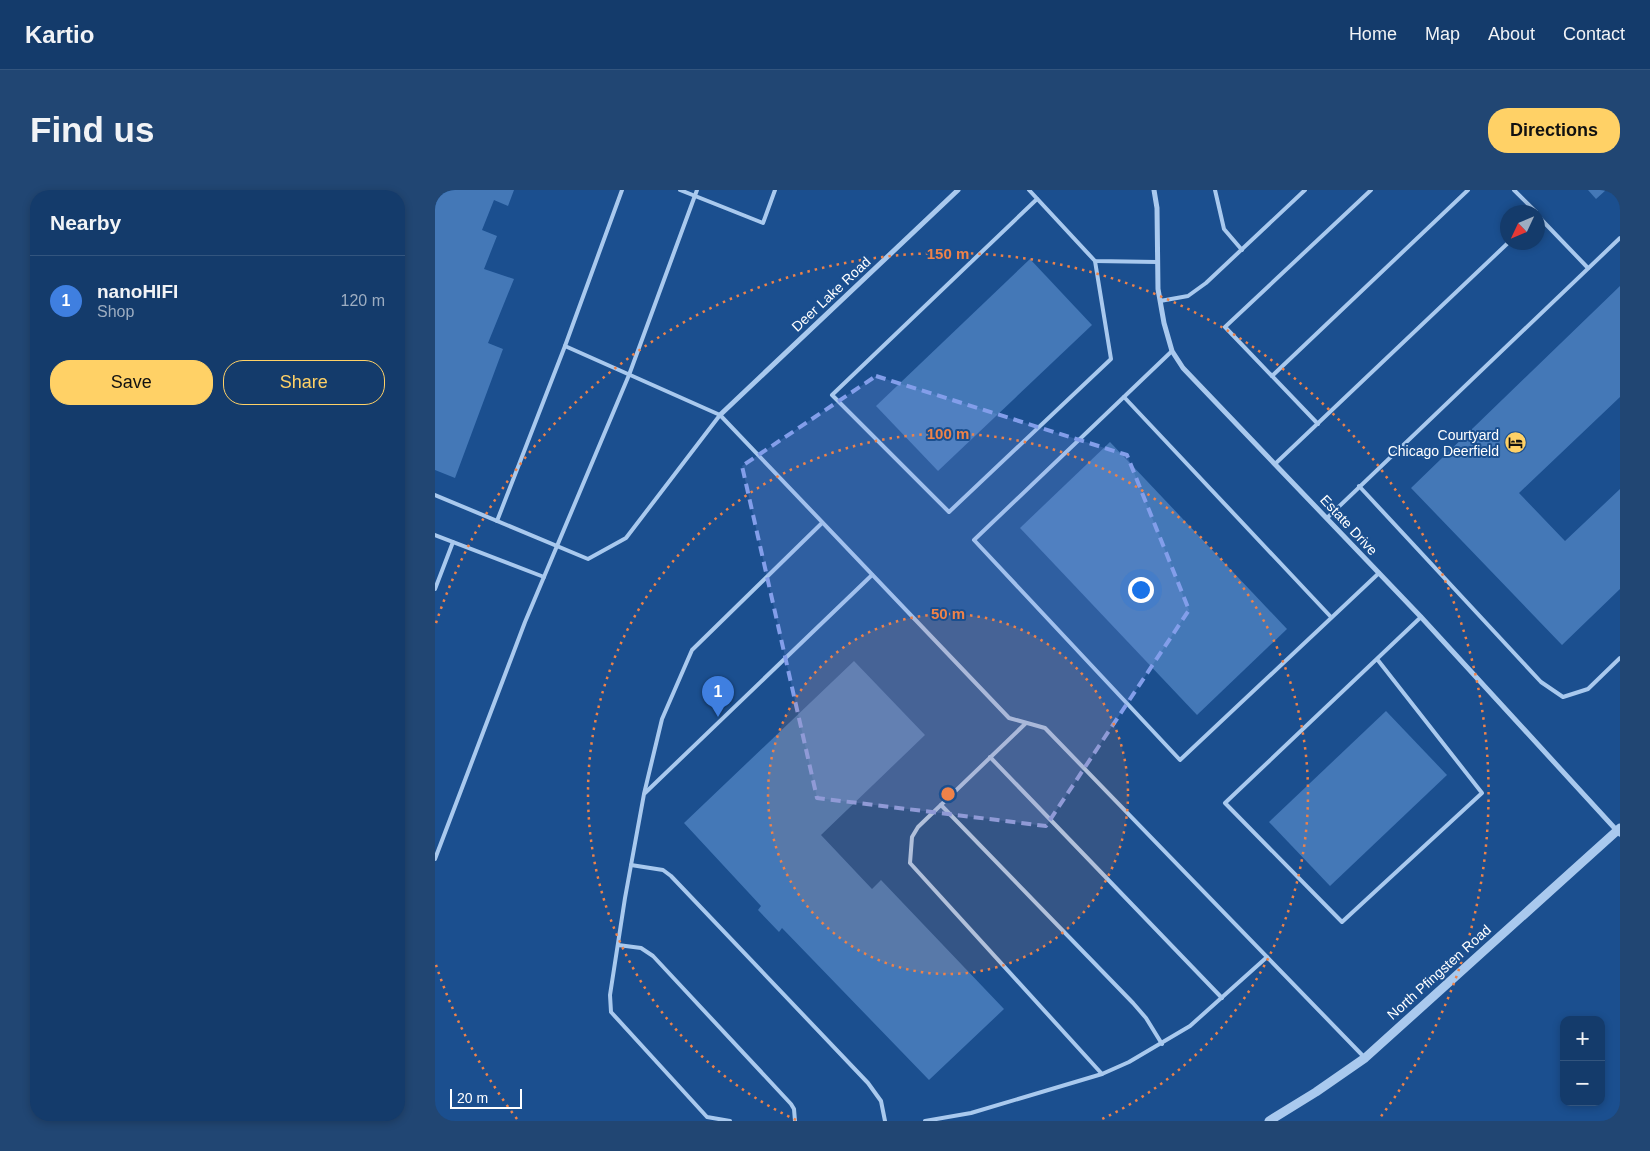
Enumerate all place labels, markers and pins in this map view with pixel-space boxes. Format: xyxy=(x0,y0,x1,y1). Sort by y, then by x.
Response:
place label: Courtyard Chicago Deerfield xyxy=(1388,427,1499,459)
hotel icon: Courtyard Chicago Deerfield xyxy=(1503,431,1527,455)
pin: 1 xyxy=(702,676,734,717)
centre of rings xyxy=(939,785,957,803)

